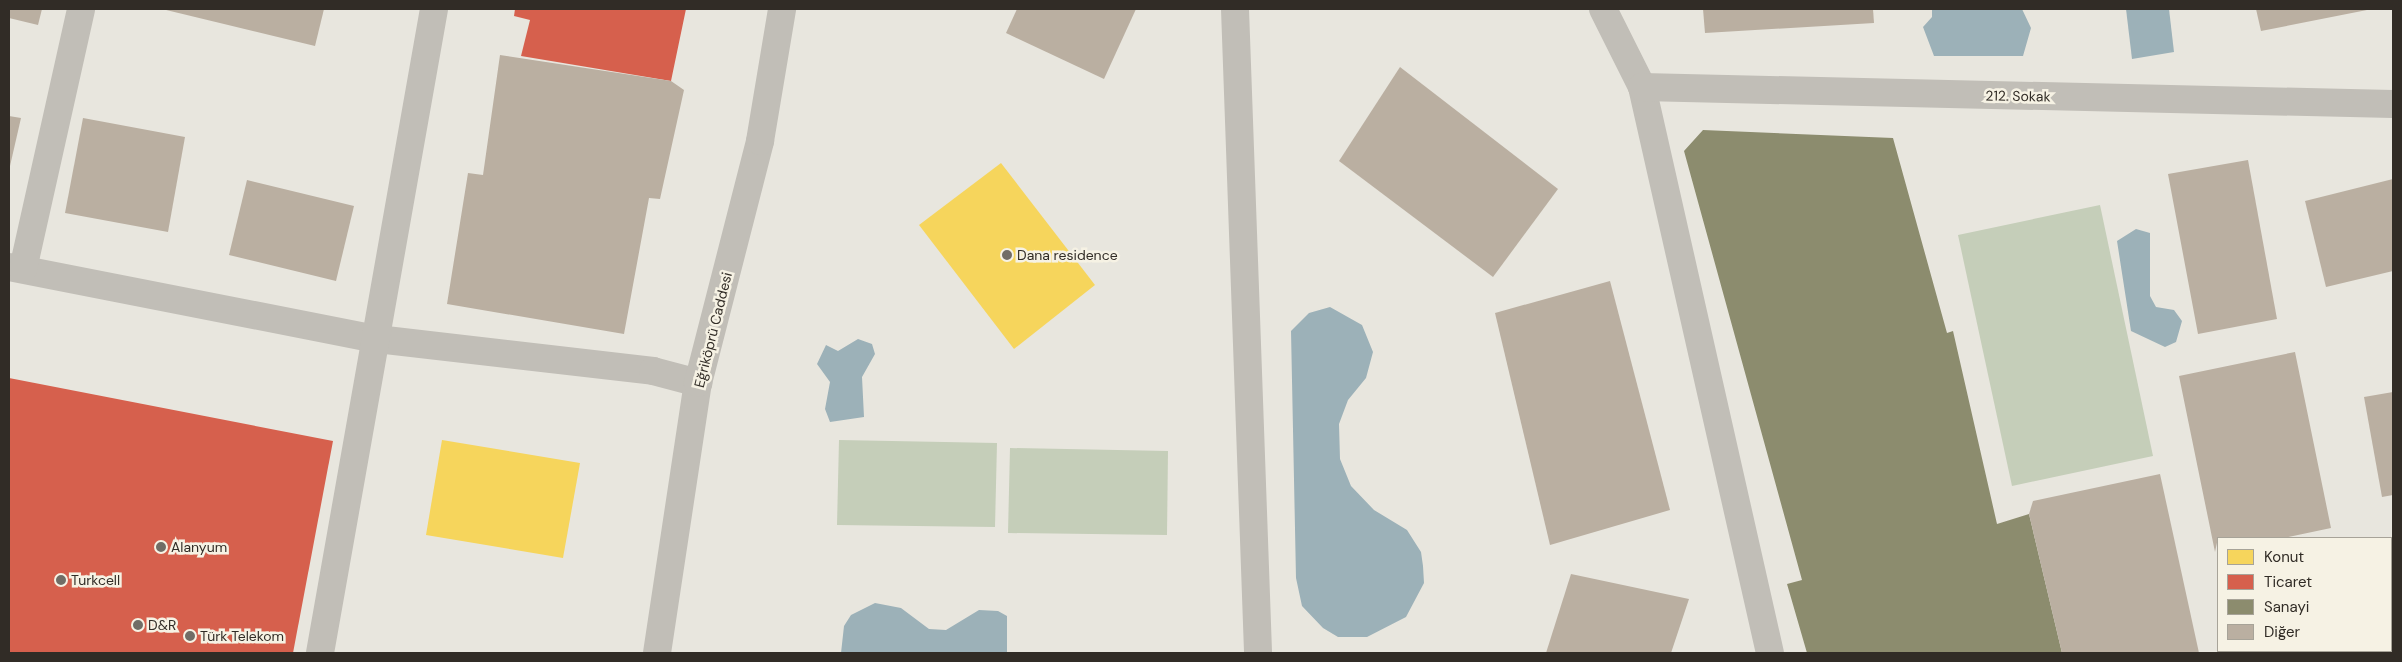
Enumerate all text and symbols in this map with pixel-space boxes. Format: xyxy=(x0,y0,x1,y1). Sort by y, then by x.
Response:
street label: 212. Sokak xyxy=(1985,87,2051,105)
place label: Dana residence xyxy=(1017,247,1118,263)
marker: Dana residence xyxy=(1001,249,1013,261)
street label: Eğriköprü Caddesi xyxy=(691,271,735,389)
legend xyxy=(2217,537,2392,652)
place label: Alanyum xyxy=(171,539,227,555)
marker: Alanyum xyxy=(155,541,167,553)
text: Konut xyxy=(2264,547,2304,567)
place label: Turkcell xyxy=(71,572,120,588)
text: Ticaret xyxy=(2264,572,2312,592)
marker: Turkcell xyxy=(55,574,67,586)
text: Sanayi xyxy=(2264,597,2309,617)
place label: D&R xyxy=(148,617,176,633)
marker: D&R xyxy=(132,619,144,631)
text: Diğer xyxy=(2264,622,2300,642)
place label: Türk Telekom xyxy=(200,628,284,644)
marker: Türk Telekom xyxy=(184,630,196,642)

